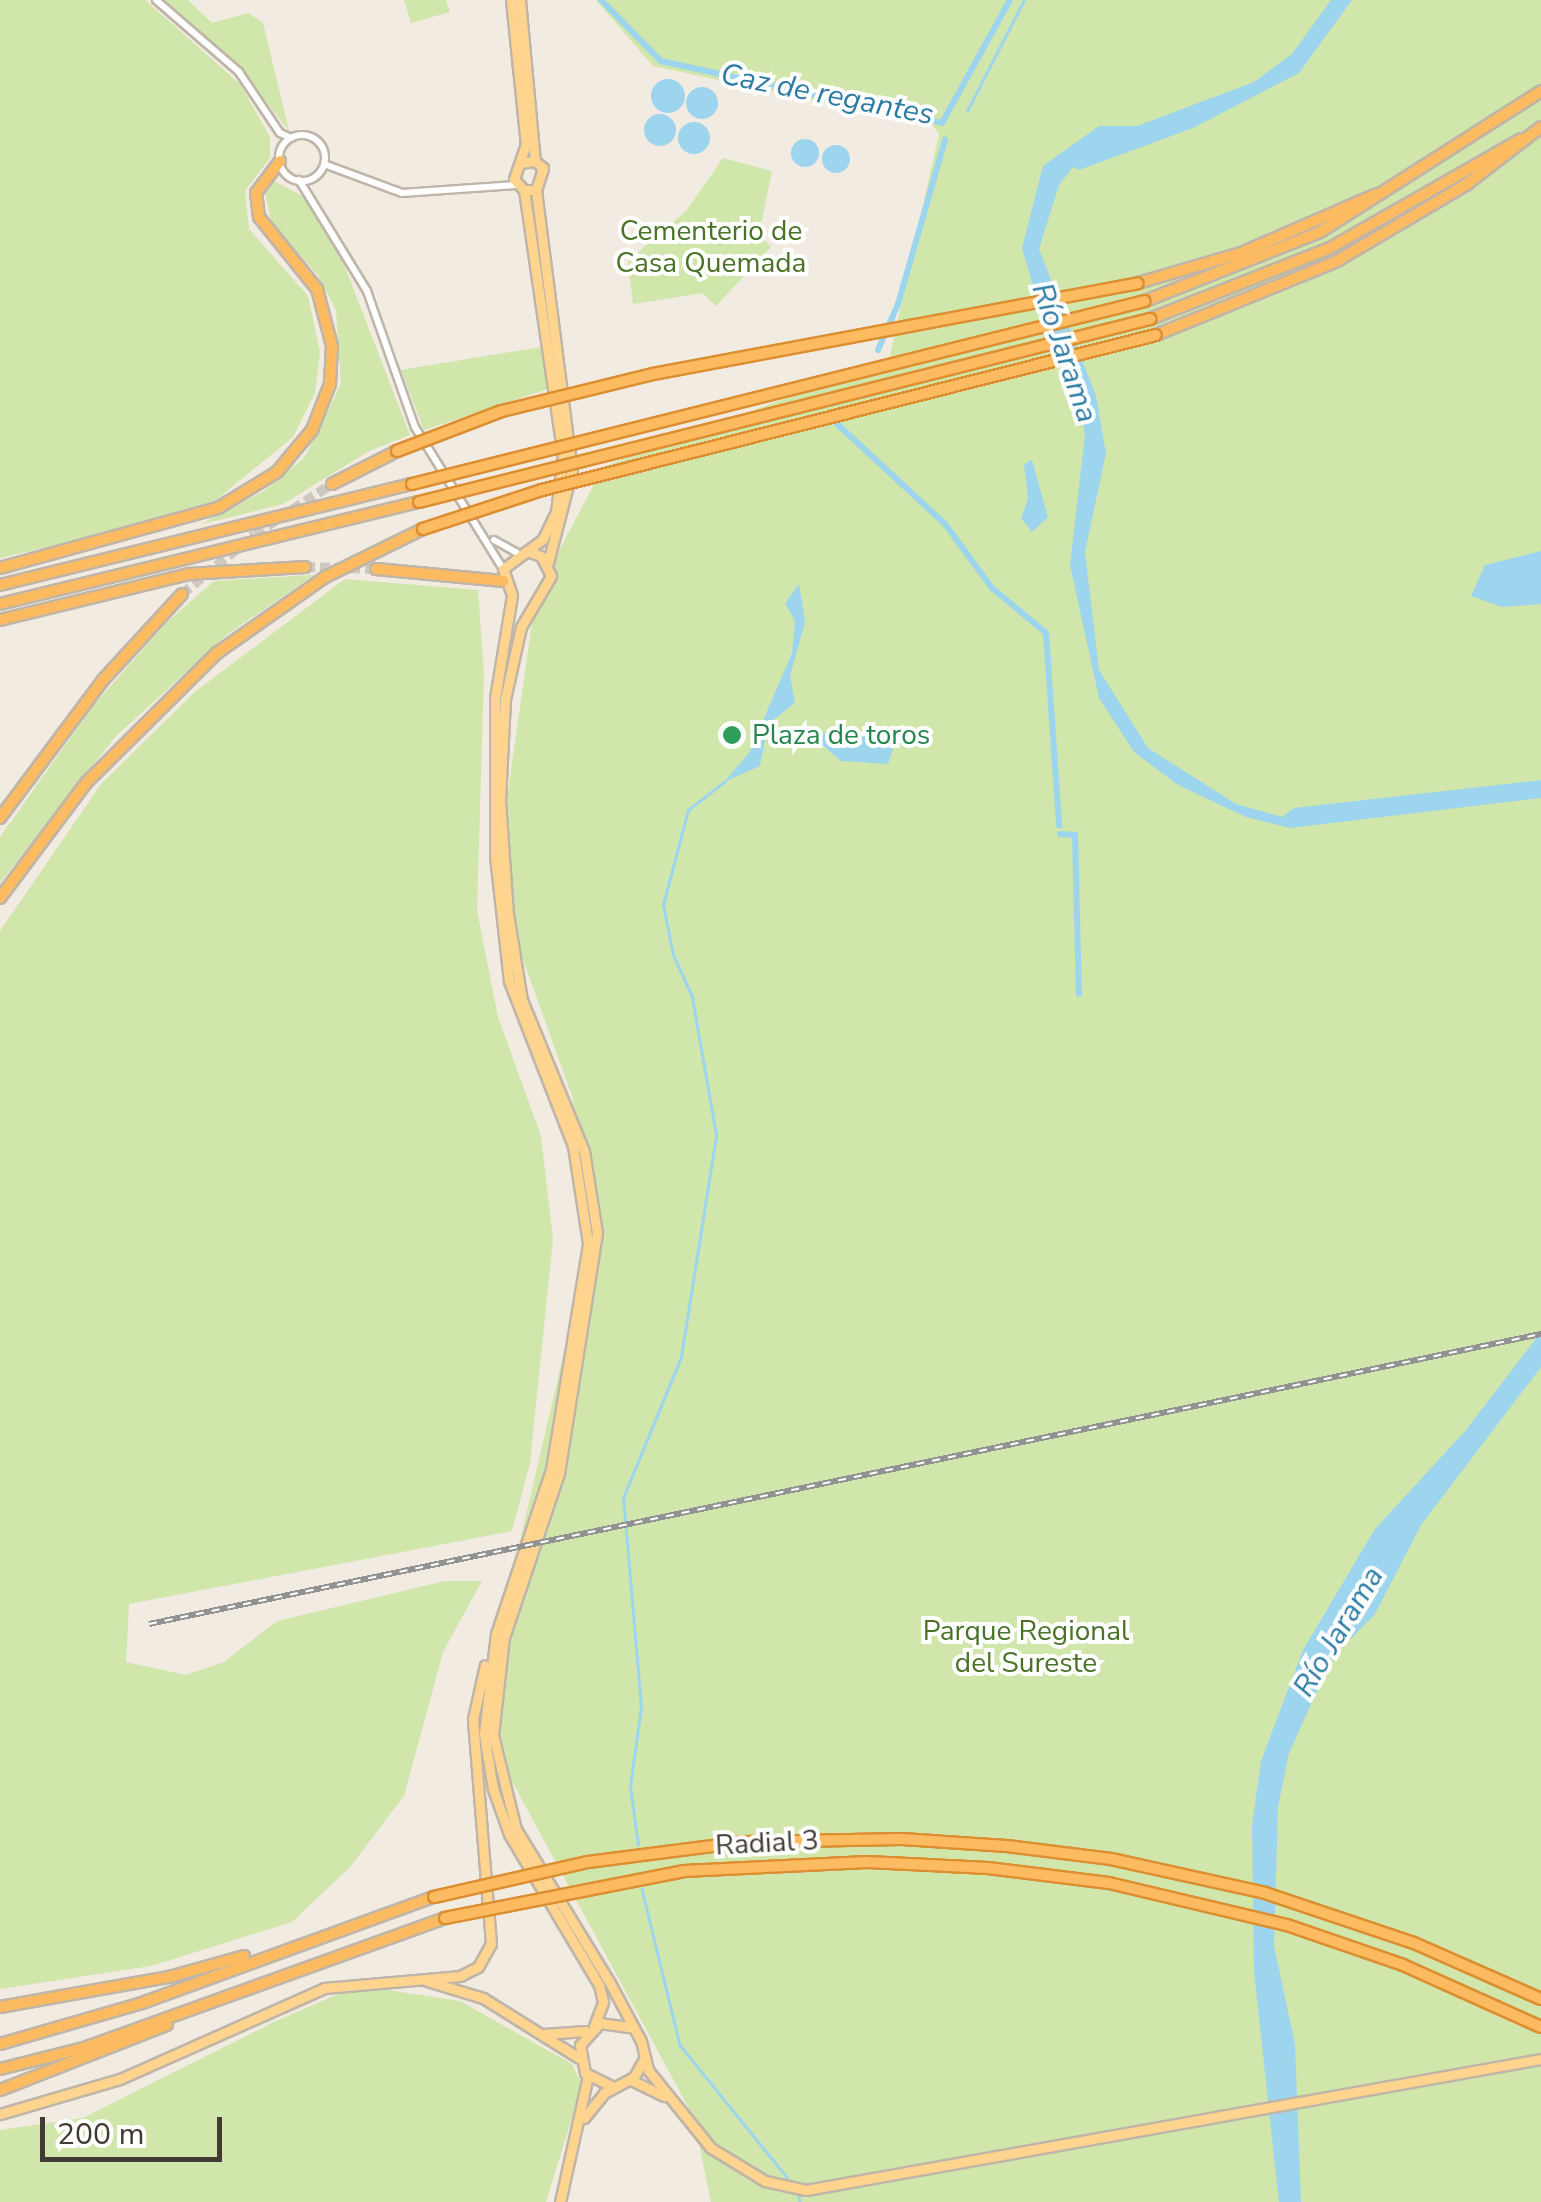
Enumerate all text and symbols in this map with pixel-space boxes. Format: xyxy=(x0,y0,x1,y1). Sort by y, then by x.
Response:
water label: Caz de regantes xyxy=(717,57,937,133)
park label: Cementerio de Casa Quemada xyxy=(616,214,806,280)
water label: Río Jarama xyxy=(1023,279,1105,427)
place label: Plaza de toros xyxy=(752,718,930,752)
marker: Plaza de toros xyxy=(721,724,743,746)
water label: Río Jarama xyxy=(1286,1561,1392,1703)
park label: Parque Regional del Sureste xyxy=(923,1614,1129,1680)
street label: Radial 3 xyxy=(714,1824,820,1862)
scale bar xyxy=(45,2097,228,2159)
text: 200 m xyxy=(57,2114,144,2155)

